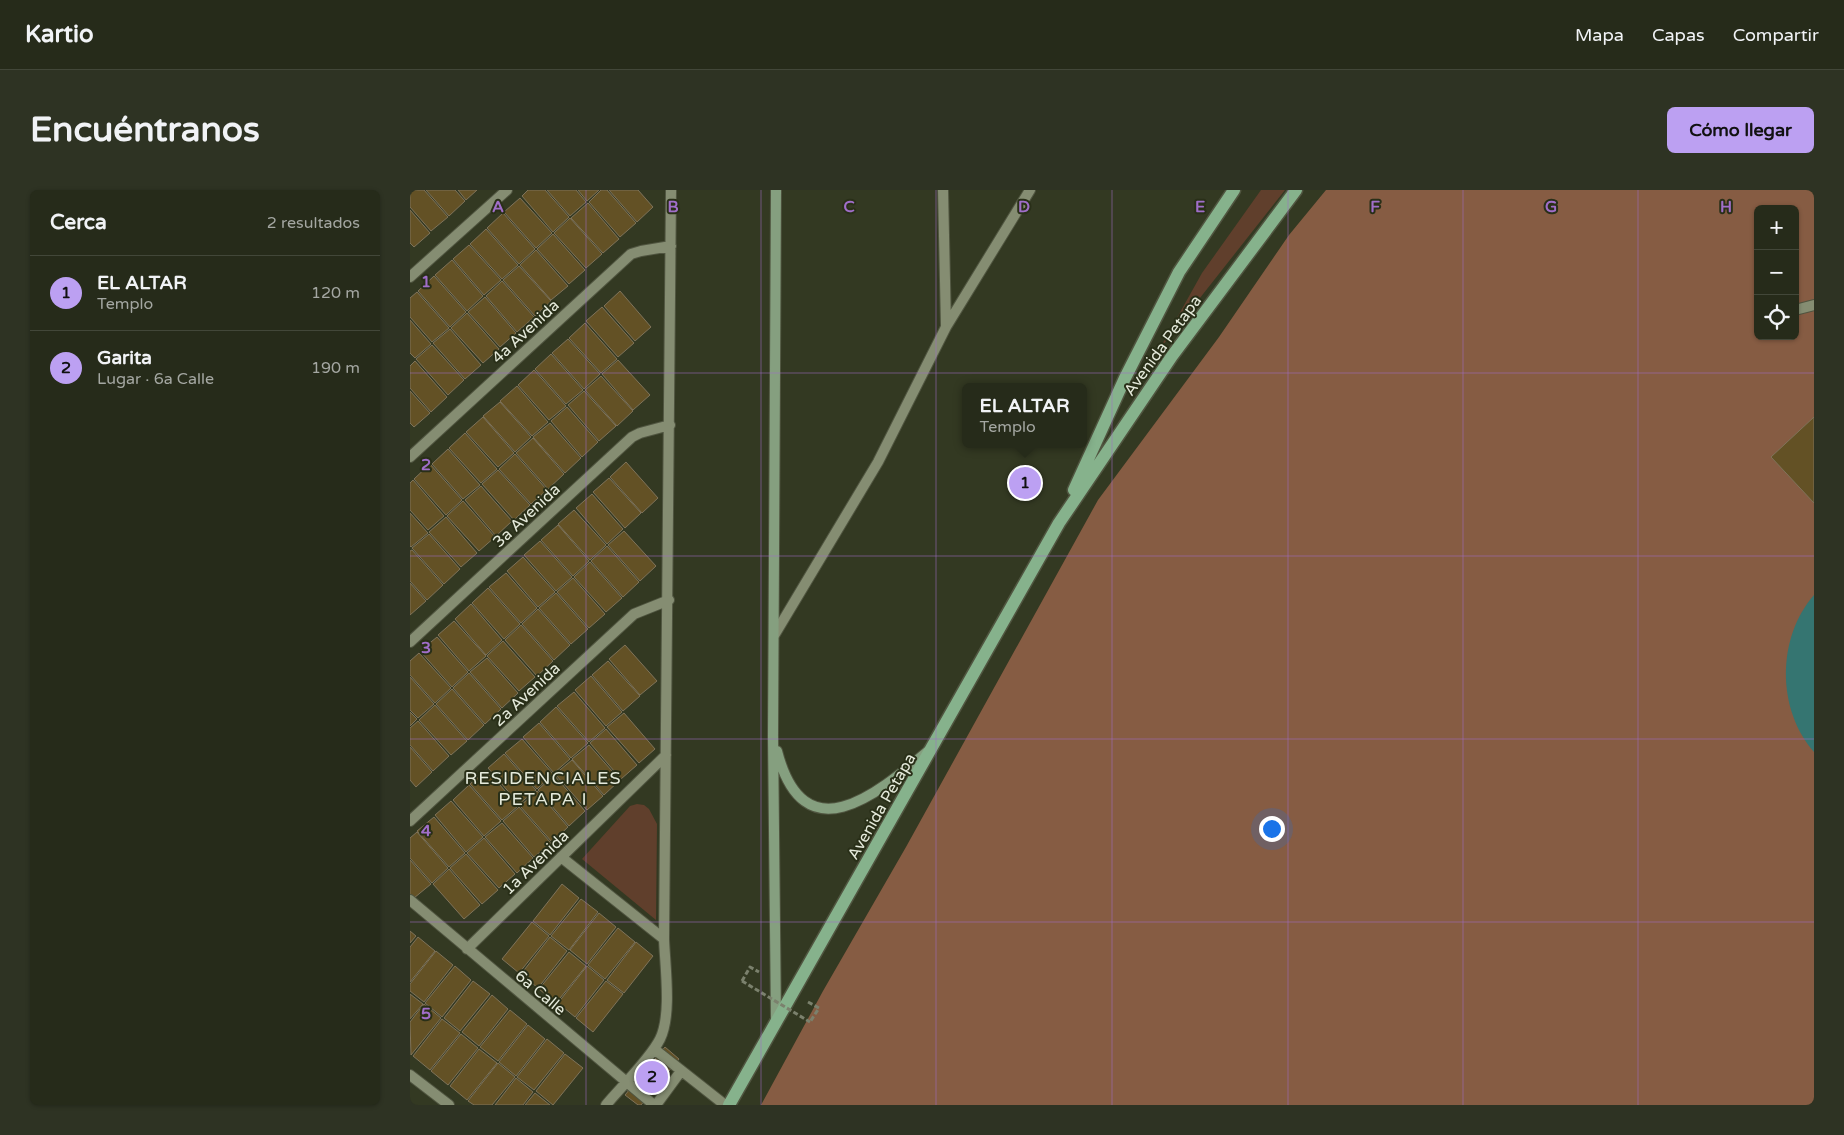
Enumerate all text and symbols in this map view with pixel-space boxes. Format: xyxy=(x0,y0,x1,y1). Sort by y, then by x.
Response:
text: Kartio xyxy=(25,20,94,49)
text: Mapa xyxy=(1575,24,1624,46)
text: Capas xyxy=(1652,24,1705,46)
text: Compartir xyxy=(1733,24,1819,46)
button: Cómo llegar xyxy=(1667,107,1814,153)
text: Encuéntranos xyxy=(30,109,260,151)
text: A xyxy=(492,197,504,217)
text: B xyxy=(667,197,679,217)
text: C xyxy=(843,197,855,217)
text: D xyxy=(1018,197,1030,217)
text: E xyxy=(1195,197,1205,217)
text: F xyxy=(1370,197,1380,217)
text: G xyxy=(1545,197,1557,217)
text: H xyxy=(1720,197,1732,217)
map controls xyxy=(1754,205,1799,340)
button: + xyxy=(1754,205,1799,250)
text: Cerca xyxy=(50,210,107,235)
text: 2 resultados xyxy=(267,213,360,233)
button: − xyxy=(1754,250,1799,295)
text: EL ALTAR xyxy=(97,272,187,294)
text: 1 xyxy=(421,272,431,292)
text: 1 xyxy=(61,283,71,303)
text: 120 m xyxy=(311,283,360,303)
street label: Avenida Petapa xyxy=(1120,291,1206,400)
text: Templo xyxy=(97,294,153,314)
street label: 4a Avenida xyxy=(488,295,564,368)
button: locate xyxy=(1754,295,1799,340)
text: Garita xyxy=(97,347,152,369)
text: 2 xyxy=(61,358,71,378)
text: 190 m xyxy=(311,358,360,378)
text: Lugar · 6a Calle xyxy=(97,369,214,389)
popup xyxy=(962,383,1087,448)
text: EL ALTAR xyxy=(980,395,1069,417)
text: Templo xyxy=(980,417,1036,437)
text: 2 xyxy=(421,455,431,475)
pin: 1 xyxy=(1009,464,1041,502)
street label: 3a Avenida xyxy=(489,479,565,552)
text: 3 xyxy=(421,638,431,658)
street label: 2a Avenida xyxy=(489,658,565,731)
street label: Avenida Petapa xyxy=(843,750,920,863)
district label: RESIDENCIALES PETAPA I xyxy=(465,767,621,810)
your location xyxy=(1259,816,1285,842)
text: 4 xyxy=(421,821,431,841)
street label: 1a Avenida xyxy=(498,826,573,899)
street label: 6a Calle xyxy=(511,966,570,1020)
text: 5 xyxy=(421,1004,431,1024)
pin: 2 xyxy=(636,1058,668,1096)

